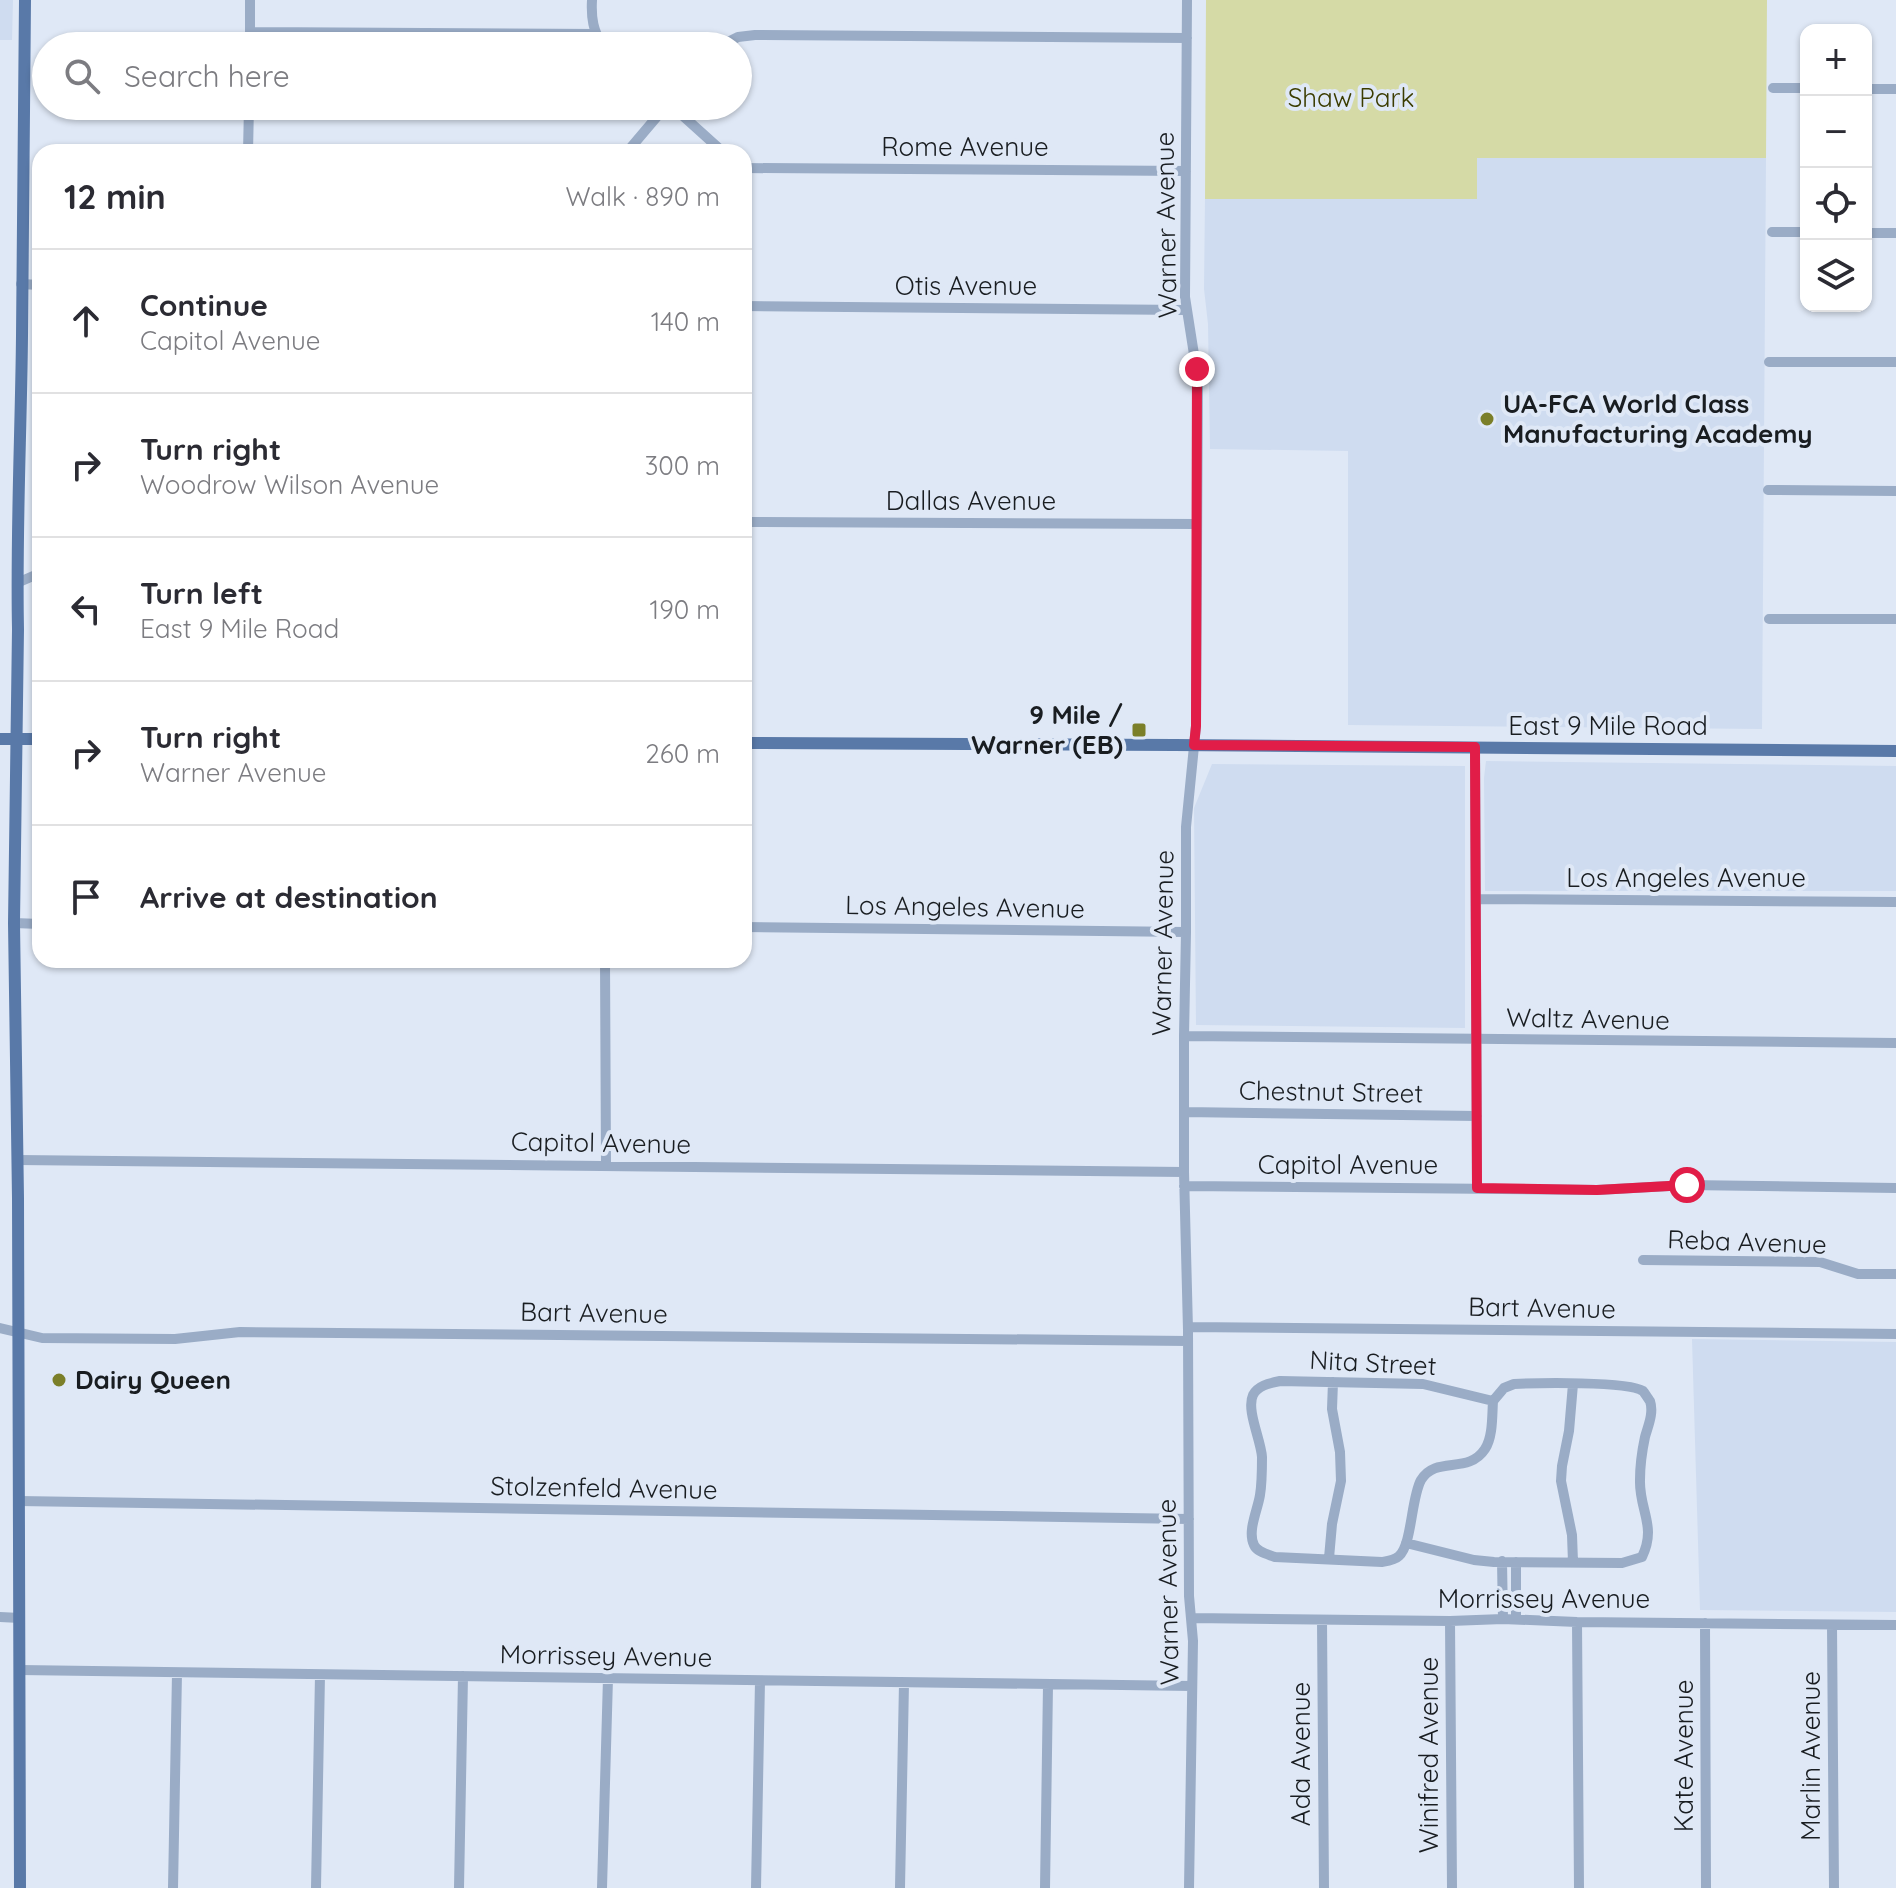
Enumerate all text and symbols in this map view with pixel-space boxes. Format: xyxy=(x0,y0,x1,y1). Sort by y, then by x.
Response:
map controls xyxy=(1800,24,1872,312)
button: + xyxy=(1800,24,1872,96)
search box xyxy=(32,32,752,120)
icon: search xyxy=(60,54,104,98)
text: Search here xyxy=(124,57,290,95)
park label: Shaw Park xyxy=(1288,81,1414,114)
button: − xyxy=(1800,96,1872,168)
street label: Rome Avenue xyxy=(881,130,1049,163)
street label: Warner Avenue xyxy=(1147,132,1184,318)
button: locate xyxy=(1800,168,1872,240)
text: 12 min xyxy=(64,175,166,218)
text: Walk · 890 m xyxy=(565,180,720,213)
button: layers xyxy=(1800,240,1872,312)
street label: Otis Avenue xyxy=(895,269,1037,302)
text: Continue xyxy=(140,286,268,324)
icon: ahead xyxy=(64,299,108,343)
text: 140 m xyxy=(651,305,720,338)
text: Capitol Avenue xyxy=(140,324,320,357)
route end xyxy=(1179,351,1215,387)
place label: UA-FCA World Class Manufacturing Academy xyxy=(1503,387,1813,450)
marker: UA-FCA World Class Manufacturing Academy xyxy=(1478,410,1496,428)
text: Turn right xyxy=(140,430,281,468)
icon: right xyxy=(64,443,108,487)
text: 300 m xyxy=(645,449,720,482)
text: Woodrow Wilson Avenue xyxy=(140,468,439,501)
street label: Dallas Avenue xyxy=(886,484,1056,517)
text: Turn left xyxy=(140,574,263,612)
icon: left xyxy=(64,587,108,631)
text: 190 m xyxy=(650,593,720,626)
text: East 9 Mile Road xyxy=(140,612,339,645)
place label: 9 Mile / Warner (EB) xyxy=(971,698,1123,761)
street label: East 9 Mile Road xyxy=(1508,709,1708,742)
text: Turn right xyxy=(140,718,281,756)
marker: 9 Mile / Warner (EB) xyxy=(1130,721,1148,739)
icon: right xyxy=(64,731,108,775)
text: 260 m xyxy=(645,737,720,770)
text: Warner Avenue xyxy=(140,756,326,789)
street label: Warner Avenue xyxy=(1144,850,1181,1036)
street label: Los Angeles Avenue xyxy=(1566,861,1806,894)
icon: arrive xyxy=(64,875,108,919)
text: Arrive at destination xyxy=(140,878,438,916)
street label: Los Angeles Avenue xyxy=(845,888,1085,925)
street label: Waltz Avenue xyxy=(1506,1001,1670,1036)
street label: Chestnut Street xyxy=(1239,1073,1423,1110)
street label: Capitol Avenue xyxy=(511,1124,692,1161)
street label: Capitol Avenue xyxy=(1258,1148,1438,1181)
route start xyxy=(1669,1167,1705,1203)
street label: Reba Avenue xyxy=(1667,1222,1827,1261)
street label: Bart Avenue xyxy=(1468,1290,1616,1325)
street label: Bart Avenue xyxy=(520,1295,668,1330)
street label: Nita Street xyxy=(1309,1343,1437,1382)
place label: Dairy Queen xyxy=(75,1363,231,1396)
marker: Dairy Queen xyxy=(50,1371,68,1389)
street label: Stolzenfeld Avenue xyxy=(490,1469,718,1506)
street label: Warner Avenue xyxy=(1149,1499,1186,1685)
street label: Morrissey Avenue xyxy=(1438,1582,1650,1615)
street label: Morrissey Avenue xyxy=(499,1637,713,1674)
street label: Winifred Avenue xyxy=(1412,1657,1445,1853)
street label: Marlin Avenue xyxy=(1794,1671,1827,1841)
street label: Kate Avenue xyxy=(1667,1680,1700,1832)
street label: Ada Avenue xyxy=(1284,1682,1317,1826)

